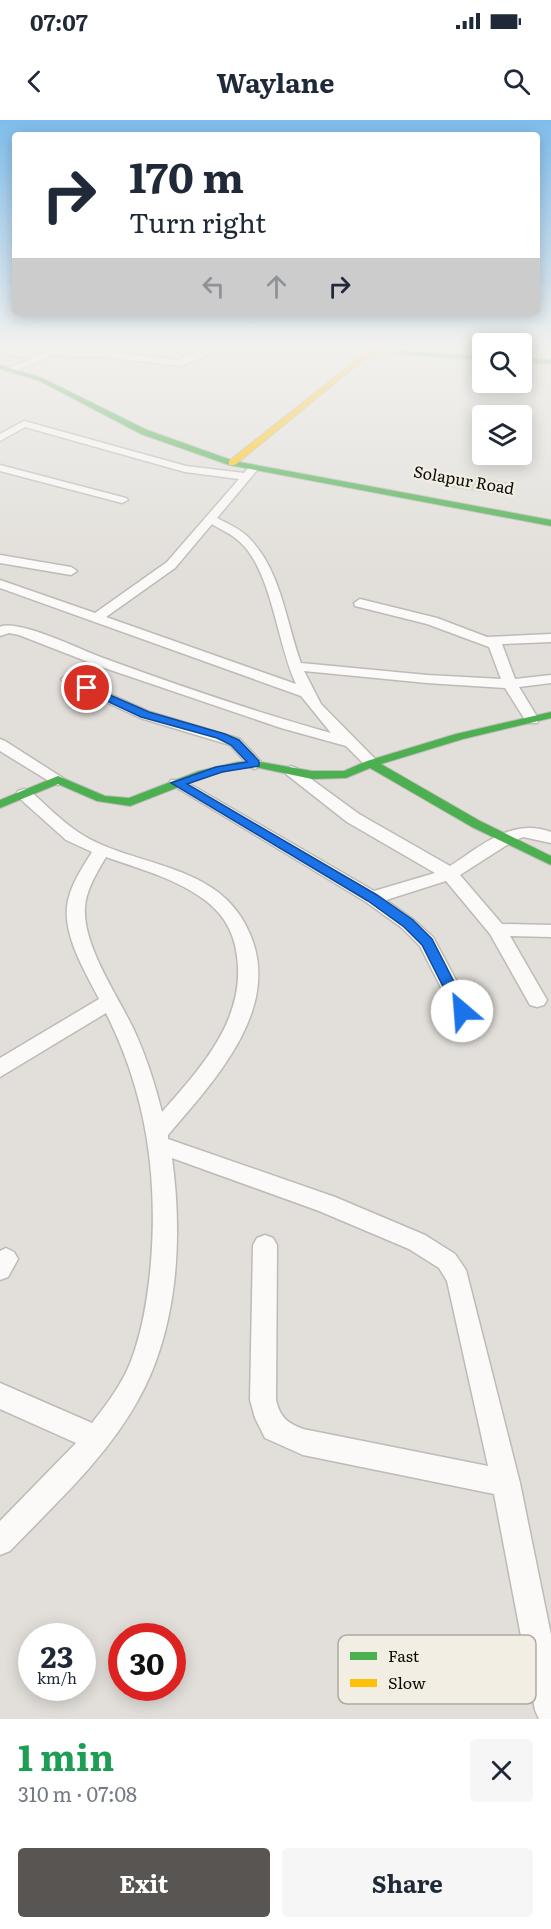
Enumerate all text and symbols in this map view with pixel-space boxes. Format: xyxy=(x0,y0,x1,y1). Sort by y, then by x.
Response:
text: 07:07 xyxy=(30,5,88,38)
text: Waylane xyxy=(216,61,335,101)
icon: back xyxy=(18,65,51,98)
icon: search xyxy=(500,65,533,98)
text: 170 m xyxy=(129,144,244,206)
icon: right xyxy=(30,156,108,234)
text: Turn right xyxy=(129,201,266,241)
icon: left xyxy=(197,270,230,303)
icon: ahead xyxy=(260,270,293,303)
icon: right xyxy=(323,270,356,303)
map controls xyxy=(472,333,532,465)
button: search xyxy=(472,333,532,393)
button: layers xyxy=(472,405,532,465)
street label: Solapur Road xyxy=(412,458,517,500)
pin xyxy=(61,662,112,713)
icon: arrive xyxy=(70,671,103,704)
position arrow xyxy=(430,979,494,1043)
speed limit sign: 30 xyxy=(108,1623,186,1701)
text: 23 xyxy=(41,1633,73,1677)
legend xyxy=(338,1635,536,1704)
text: Fast xyxy=(388,1643,420,1667)
text: km/h xyxy=(37,1666,77,1689)
text: Slow xyxy=(388,1670,426,1694)
text: 1 min xyxy=(18,1729,114,1782)
button: close xyxy=(470,1739,533,1802)
text: 310 m · 07:08 xyxy=(18,1778,137,1808)
button: Exit xyxy=(18,1848,270,1917)
button: Share xyxy=(282,1848,533,1917)

